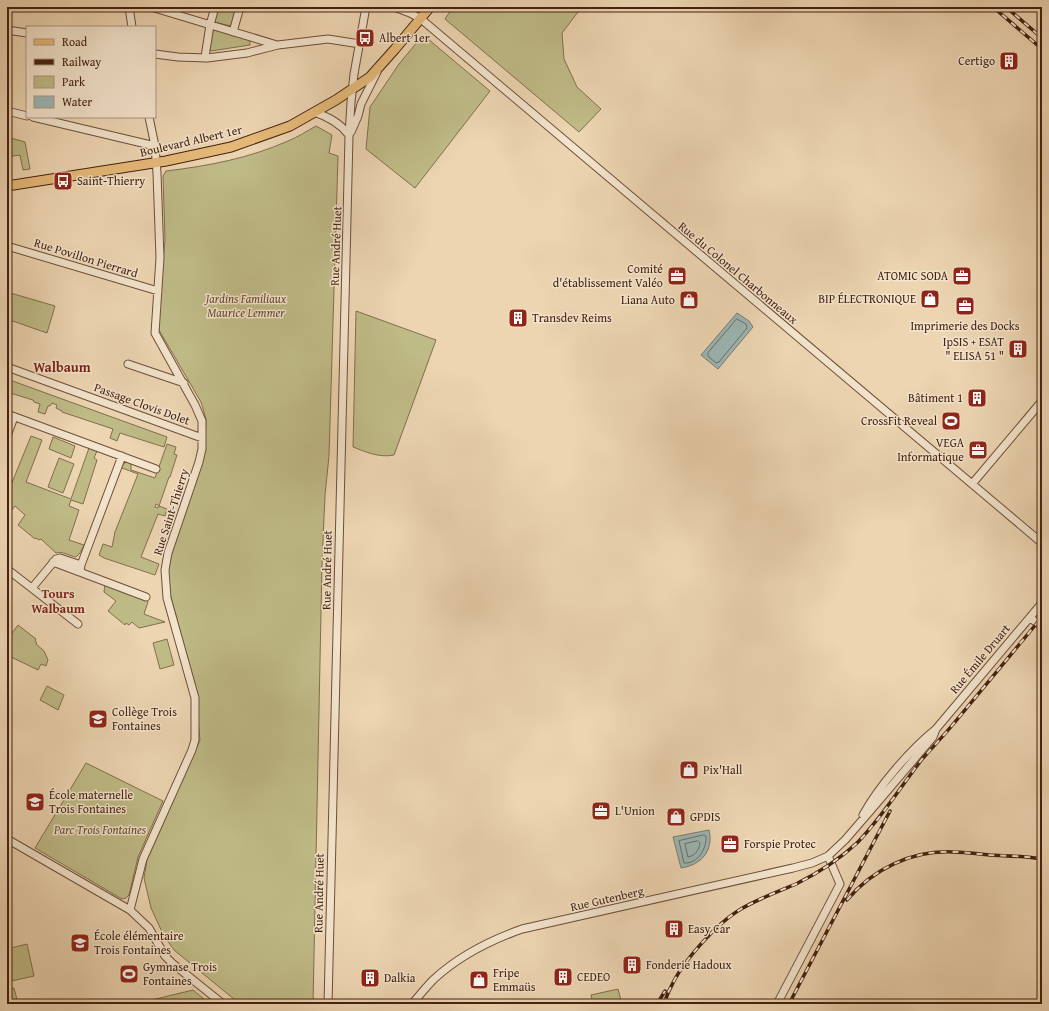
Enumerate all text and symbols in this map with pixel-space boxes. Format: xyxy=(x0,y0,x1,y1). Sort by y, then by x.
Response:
legend xyxy=(26,26,156,118)
bus stop icon: Albert 1er xyxy=(354,27,376,49)
place label: Albert 1er xyxy=(379,29,430,46)
text: Road xyxy=(62,33,88,50)
building icon: Certigo xyxy=(998,50,1020,72)
place label: Certigo xyxy=(958,52,995,69)
text: Railway xyxy=(62,53,101,70)
text: Park xyxy=(62,73,86,90)
text: Water xyxy=(62,93,92,110)
street label: Boulevard Albert 1er xyxy=(138,120,244,161)
bus stop icon: Saint-Thierry xyxy=(52,170,74,192)
place label: Saint-Thierry xyxy=(77,172,145,189)
street label: Rue André Huet xyxy=(326,205,345,286)
street label: Rue du Colonel Charbonneaux xyxy=(675,217,802,328)
street label: Rue Povillon Pierrard xyxy=(32,234,141,282)
place label: Comité d'établissement Valéo xyxy=(553,260,663,291)
office icon: Comité d'établissement Valéo xyxy=(666,265,688,287)
office icon: ATOMIC SODA xyxy=(951,265,973,287)
place label: ATOMIC SODA xyxy=(877,267,949,284)
shop icon: BIP ÉLECTRONIQUE xyxy=(919,288,941,310)
shop icon: Liana Auto xyxy=(678,289,700,311)
park label: Jardins Familiaux Maurice Lemmer xyxy=(204,290,287,321)
place label: BIP ÉLECTRONIQUE xyxy=(818,290,916,307)
place label: Liana Auto xyxy=(621,291,675,308)
office icon: Imprimerie des Docks xyxy=(954,295,976,317)
building icon: Transdev Reims xyxy=(507,307,529,329)
place label: Transdev Reims xyxy=(532,309,612,326)
place label: Imprimerie des Docks xyxy=(910,317,1020,334)
place label: IpSIS + ESAT " ELISA 51 " xyxy=(943,333,1004,364)
building icon: IpSIS + ESAT " ELISA 51 " xyxy=(1007,338,1029,360)
district label: Walbaum xyxy=(33,357,91,377)
street label: Passage Clovis Dolet xyxy=(92,378,193,429)
building icon: Bâtiment 1 xyxy=(966,387,988,409)
place label: Bâtiment 1 xyxy=(908,389,963,406)
sports icon: CrossFit Reveal xyxy=(940,410,962,432)
place label: CrossFit Reveal xyxy=(861,412,938,429)
place label: VEGA Informatique xyxy=(897,434,965,465)
office icon: VEGA Informatique xyxy=(967,439,989,461)
street label: Rue Saint-Thierry xyxy=(149,466,193,557)
street label: Rue André Huet xyxy=(317,529,336,610)
district label: Tours Walbaum xyxy=(31,584,86,618)
street label: Rue Émile Druart xyxy=(945,620,1014,697)
place label: Collège Trois Fontaines xyxy=(112,703,177,734)
school or university icon: Collège Trois Fontaines xyxy=(87,708,109,730)
shop icon: Pix'Hall xyxy=(678,759,700,781)
place label: Pix'Hall xyxy=(703,761,743,778)
place label: École maternelle Trois Fontaines xyxy=(49,786,134,817)
school or university icon: École maternelle Trois Fontaines xyxy=(24,791,46,813)
office icon: L'Union xyxy=(590,800,612,822)
place label: L'Union xyxy=(615,802,655,819)
shop icon: GPDIS xyxy=(665,806,687,828)
place label: GPDIS xyxy=(690,808,721,825)
park label: Parc Trois Fontaines xyxy=(53,821,147,838)
office icon: Forspie Protec xyxy=(719,833,741,855)
place label: Forspie Protec xyxy=(744,835,817,852)
street label: Rue André Huet xyxy=(309,852,328,933)
street label: Rue Gutenberg xyxy=(569,882,645,915)
building icon: Easy Car xyxy=(663,918,685,940)
place label: Easy Car xyxy=(688,920,730,937)
place label: École élémentaire Trois Fontaines xyxy=(94,927,184,958)
school or university icon: École élémentaire Trois Fontaines xyxy=(69,932,91,954)
building icon: Fonderie Hadoux xyxy=(621,954,643,976)
place label: Fonderie Hadoux xyxy=(646,956,733,973)
place label: Gymnase Trois Fontaines xyxy=(143,958,217,989)
sports icon: Gymnase Trois Fontaines xyxy=(118,963,140,985)
place label: Fripe Emmaüs xyxy=(493,964,536,995)
building icon: CEDEO xyxy=(552,966,574,988)
building icon: Dalkia xyxy=(359,967,381,989)
place label: CEDEO xyxy=(577,968,610,985)
place label: Dalkia xyxy=(384,969,416,986)
shop icon: Fripe Emmaüs xyxy=(468,969,490,991)

